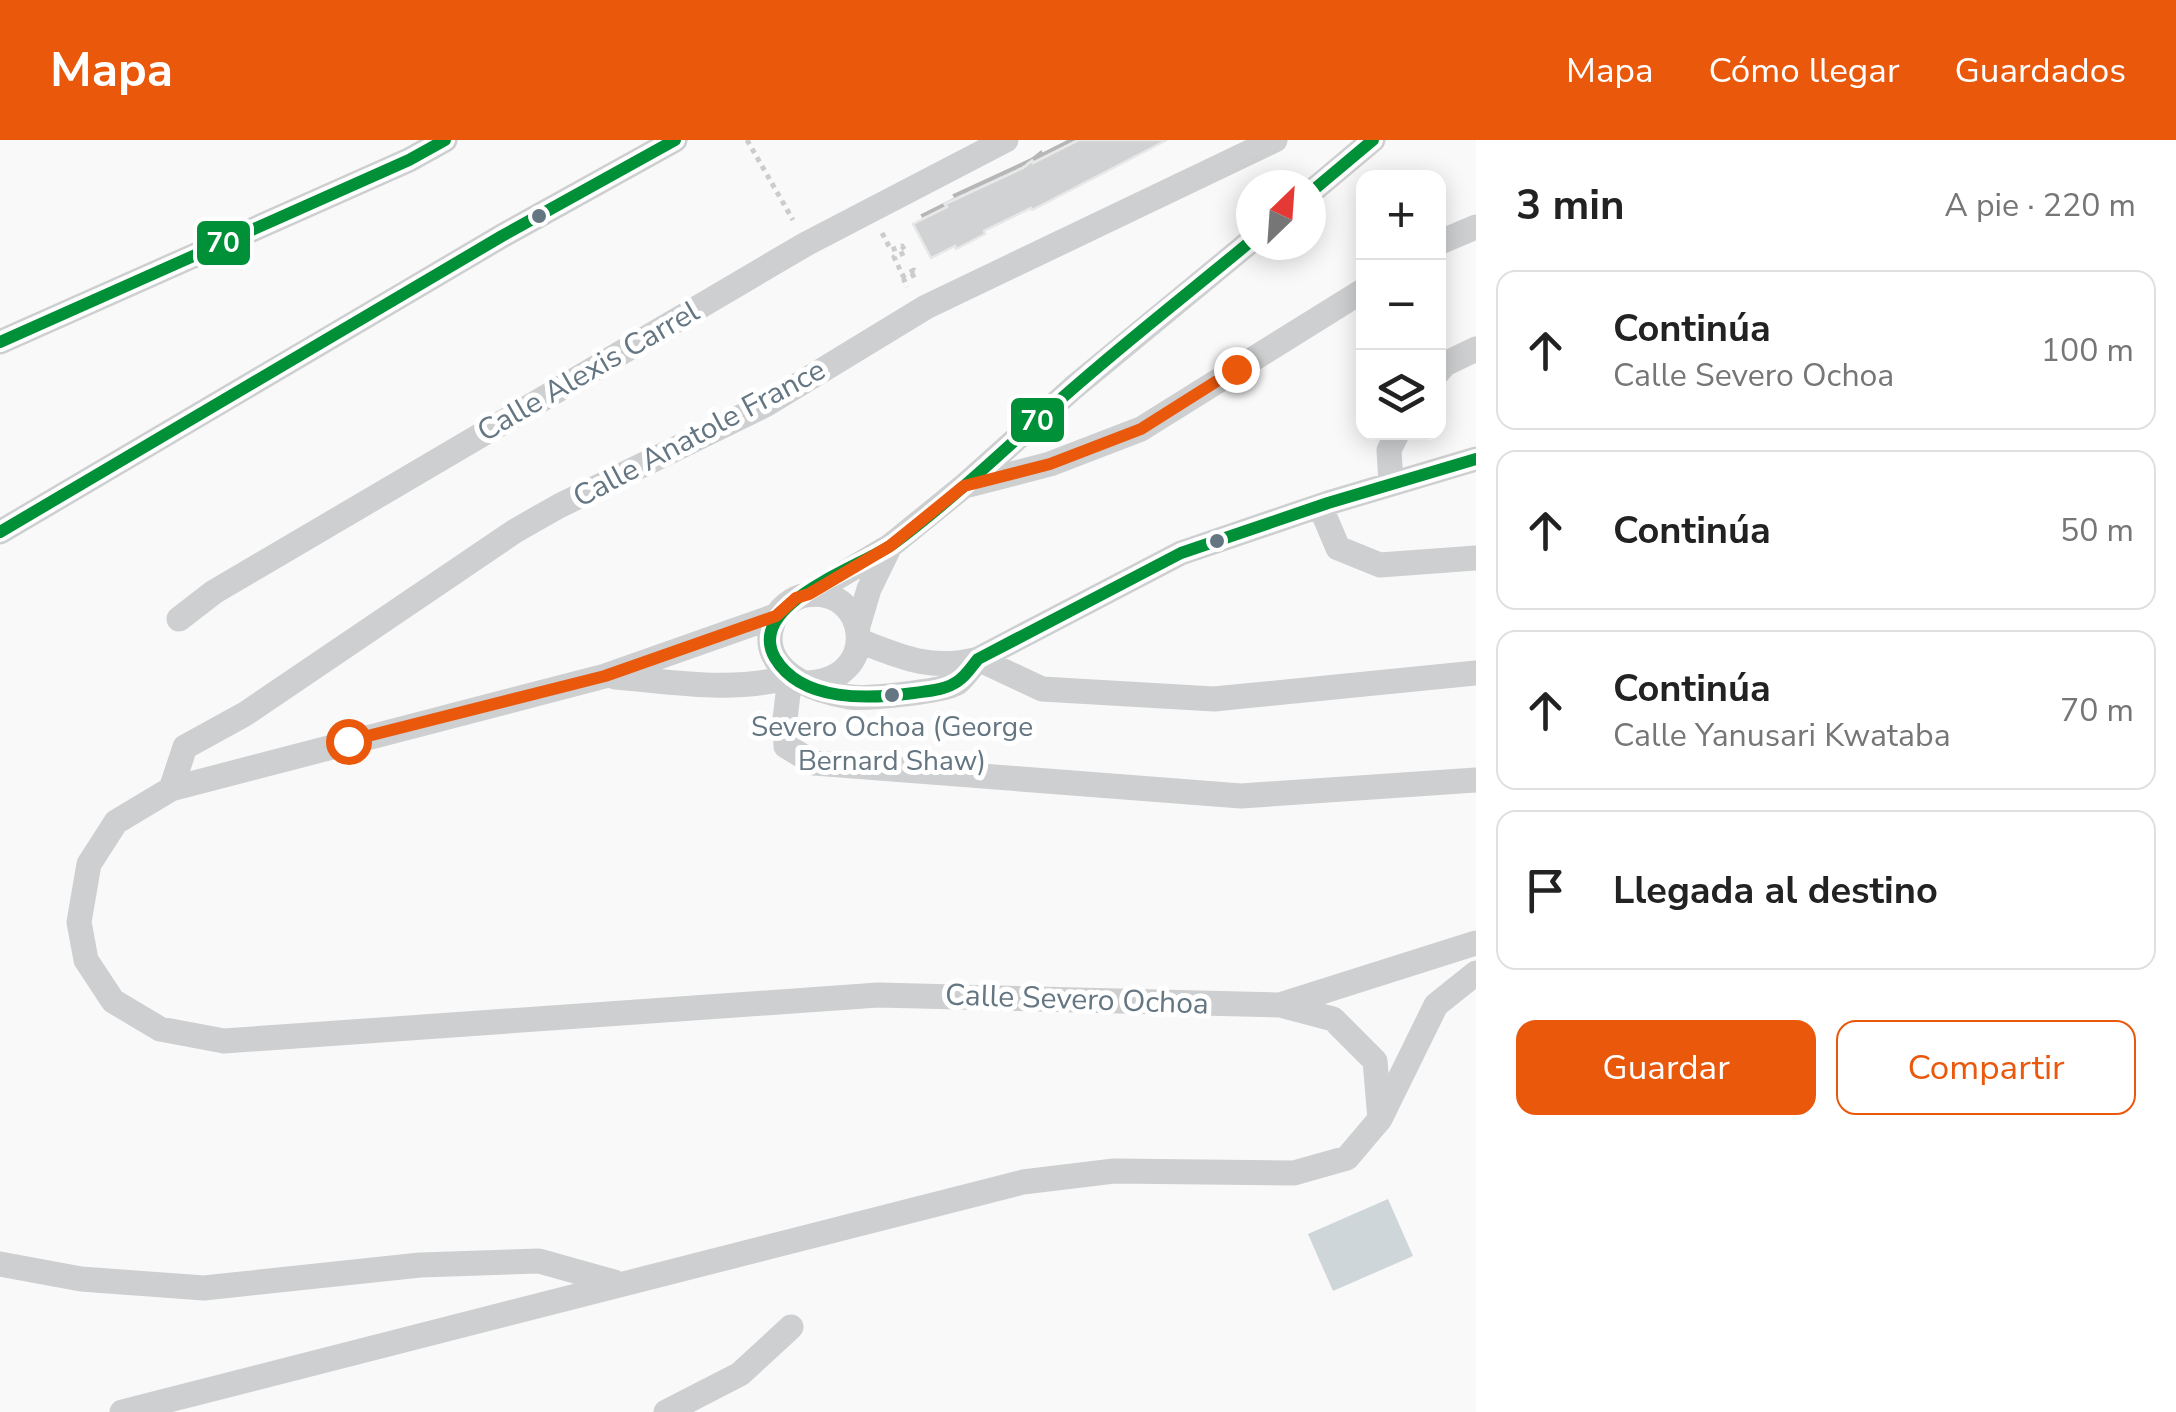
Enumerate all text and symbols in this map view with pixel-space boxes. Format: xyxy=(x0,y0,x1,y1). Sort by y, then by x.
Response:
text: Mapa xyxy=(50,37,173,103)
text: Mapa xyxy=(1566,47,1653,94)
text: Cómo llegar xyxy=(1708,47,1899,94)
text: Guardados xyxy=(1954,47,2126,94)
north arrow xyxy=(1236,170,1326,260)
map controls xyxy=(1356,170,1446,440)
button: + xyxy=(1356,170,1446,260)
text: 3 min xyxy=(1516,177,1625,234)
text: A pie · 220 m xyxy=(1944,184,2136,227)
unlabelled marker xyxy=(529,206,549,226)
line badge: 70 xyxy=(195,219,252,267)
text: 70 xyxy=(206,224,240,262)
button: − xyxy=(1356,260,1446,350)
street label: Calle Alexis Carrel xyxy=(470,291,707,452)
text: Continúa xyxy=(1613,303,1771,354)
icon: ahead xyxy=(1518,323,1573,378)
text: 100 m xyxy=(2041,329,2134,372)
route end xyxy=(1214,347,1260,393)
street label: Calle Anatole France xyxy=(566,350,833,517)
button: layers xyxy=(1356,350,1446,440)
text: Calle Severo Ochoa xyxy=(1613,354,1894,397)
line badge: 70 xyxy=(1009,396,1066,444)
text: 70 xyxy=(1020,402,1054,440)
icon: ahead xyxy=(1518,503,1573,558)
text: Continúa xyxy=(1613,505,1771,556)
text: 50 m xyxy=(2060,509,2134,552)
unlabelled marker xyxy=(1207,531,1227,551)
text: Continúa xyxy=(1613,663,1771,714)
icon: ahead xyxy=(1518,683,1573,738)
marker: Severo Ochoa (George Bernard Shaw) xyxy=(882,685,902,705)
text: 70 m xyxy=(2060,689,2134,732)
place label: Severo Ochoa (George Bernard Shaw) xyxy=(751,708,1033,780)
text: Calle Yanusari Kwataba xyxy=(1613,714,1951,757)
route start xyxy=(326,719,372,765)
icon: arrive xyxy=(1518,863,1573,918)
text: Llegada al destino xyxy=(1613,865,1938,916)
street label: Calle Severo Ochoa xyxy=(944,974,1209,1025)
button: Guardar xyxy=(1516,1020,1816,1115)
button: Compartir xyxy=(1836,1020,2136,1115)

